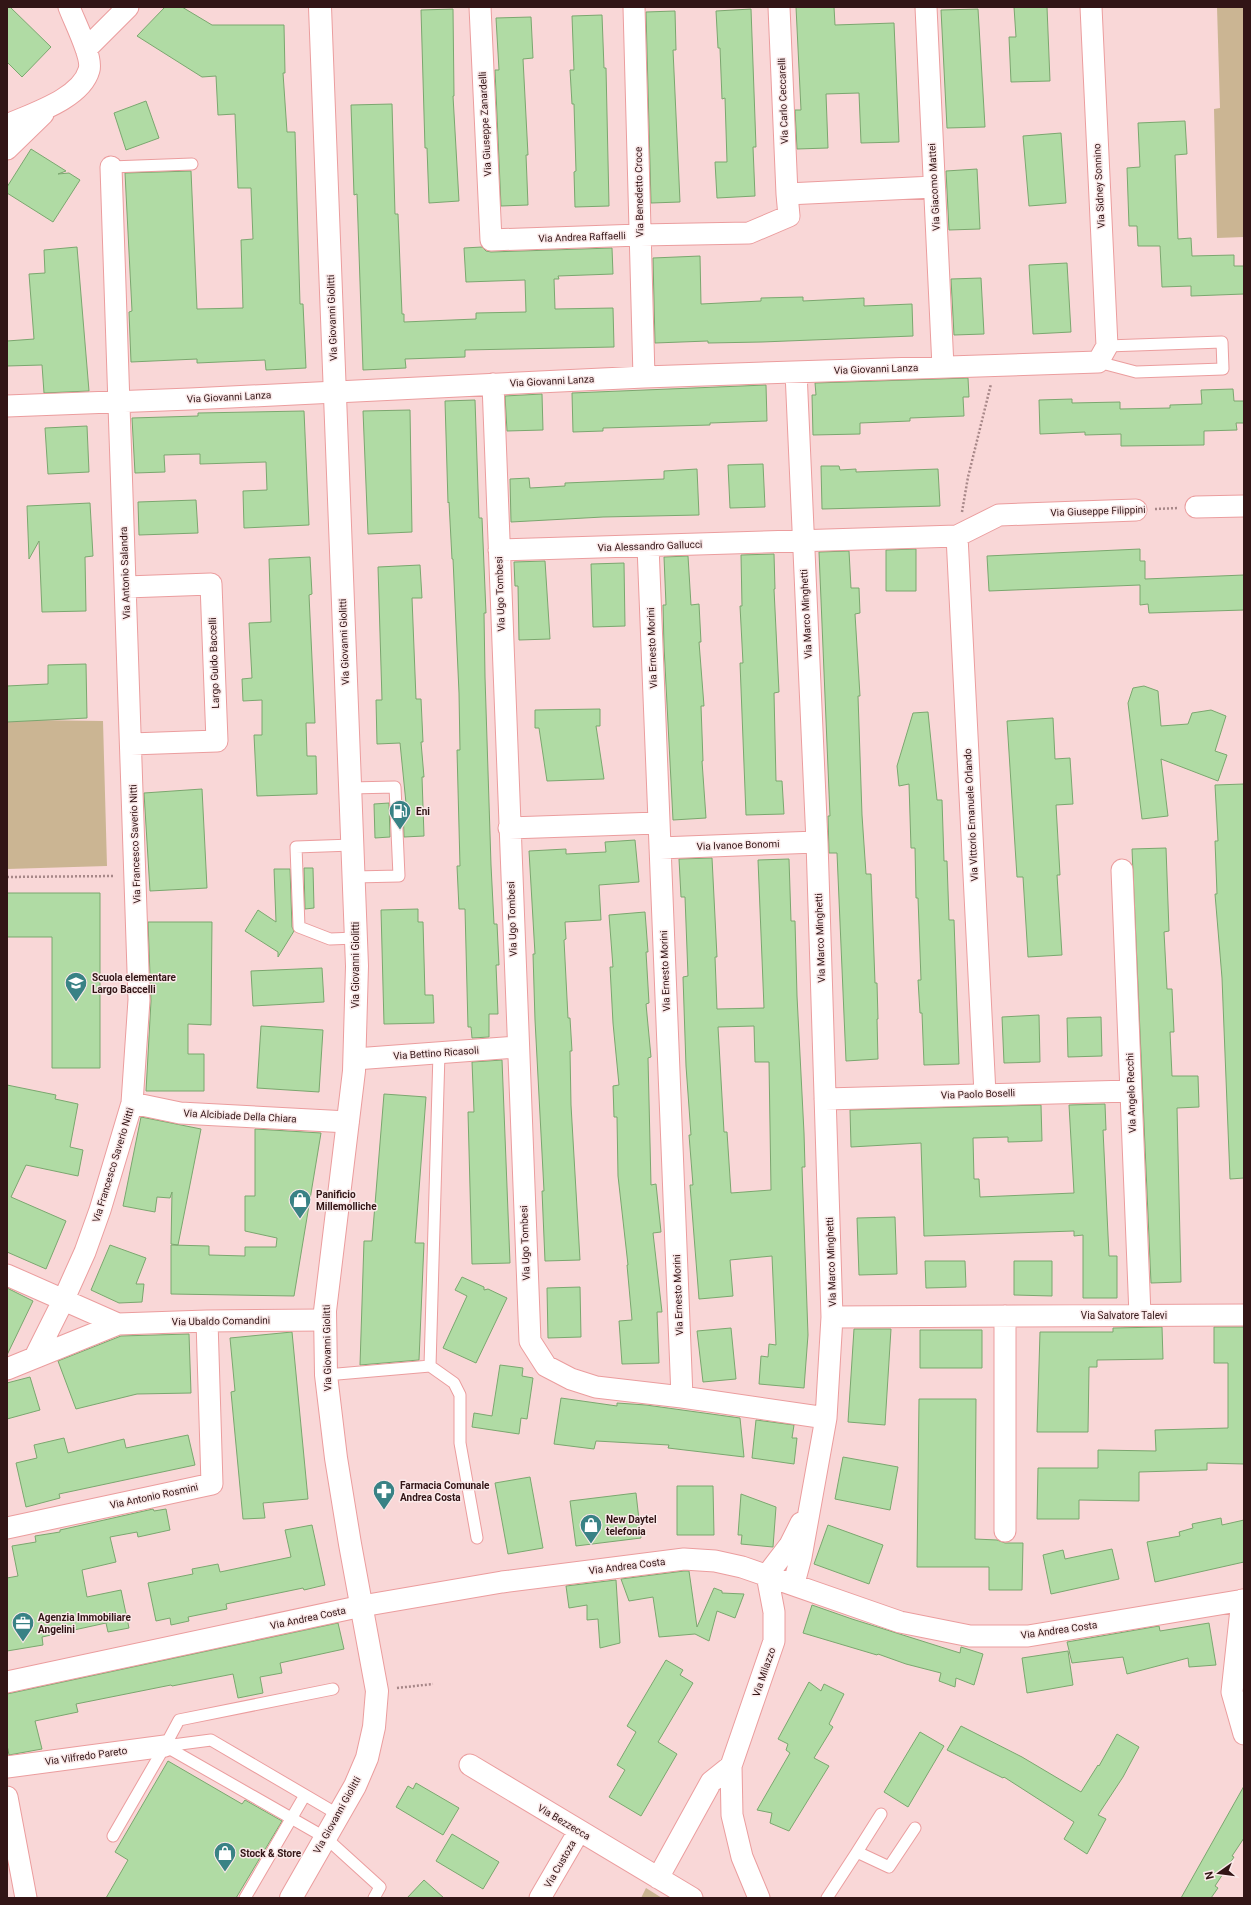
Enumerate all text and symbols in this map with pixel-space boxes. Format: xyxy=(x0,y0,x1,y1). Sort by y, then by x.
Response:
street label: Via Carlo Ceccarelli xyxy=(776,58,790,144)
street label: Via Giuseppe Zanardelli xyxy=(477,71,493,177)
street label: Via Giacomo Mattei xyxy=(926,143,942,231)
street label: Via Sidney Sonnino xyxy=(1091,143,1107,229)
street label: Via Benedetto Croce xyxy=(633,147,645,237)
street label: Via Andrea Raffaelli xyxy=(538,230,626,244)
street label: Via Giovanni Giolitti xyxy=(325,275,339,361)
street label: Via Giovanni Lanza xyxy=(834,362,918,376)
street label: Via Giovanni Lanza xyxy=(510,373,594,389)
street label: Via Giovanni Lanza xyxy=(187,389,271,405)
street label: Via Giuseppe Filippini xyxy=(1050,504,1146,518)
street label: Via Antonio Salandra xyxy=(118,526,132,620)
street label: Via Alessandro Gallucci xyxy=(597,539,703,553)
street label: Via Ugo Tombesi xyxy=(493,556,507,632)
street label: Via Marco Minghetti xyxy=(798,569,814,659)
street label: Via Giovanni Giolitti xyxy=(337,599,351,685)
street label: Via Ernesto Morini xyxy=(645,607,659,689)
street label: Largo Guido Baccelli xyxy=(207,617,221,709)
street label: Via Vittorio Emanuele Orlando xyxy=(962,748,980,882)
street label: Via Francesco Saverio Nitti xyxy=(127,784,143,904)
fuel station icon: Eni xyxy=(387,798,413,831)
place label: Eni xyxy=(416,806,430,817)
street label: Via Ivanoe Bonomi xyxy=(696,838,780,852)
street label: Via Ugo Tombesi xyxy=(505,881,519,957)
street label: Via Marco Minghetti xyxy=(813,893,827,983)
street label: Via Giovanni Giolitti xyxy=(350,922,361,1008)
street label: Via Ernesto Morini xyxy=(658,930,672,1012)
school or university icon: Scuola elementare Largo Baccelli xyxy=(63,970,89,1003)
place label: Scuola elementare Largo Baccelli xyxy=(92,972,177,995)
street label: Via Bettino Ricasoli xyxy=(393,1045,479,1061)
street label: Via Angelo Recchi xyxy=(1124,1053,1138,1133)
street label: Via Paolo Boselli xyxy=(941,1087,1015,1101)
street label: Via Francesco Saverio Nitti xyxy=(90,1106,136,1224)
street label: Via Alcibiade Della Chiara xyxy=(183,1108,297,1124)
shop icon: Panificio Millemolliche xyxy=(287,1187,313,1220)
place label: Panificio Millemolliche xyxy=(316,1189,377,1212)
street label: Via Ugo Tombesi xyxy=(518,1205,532,1281)
street label: Via Marco Minghetti xyxy=(824,1217,838,1307)
street label: Via Ernesto Morini xyxy=(671,1254,685,1336)
street label: Via Giovanni Giolitti xyxy=(321,1305,333,1391)
street label: Via Salvatore Talevi xyxy=(1081,1310,1167,1321)
street label: Via Ubaldo Comandini xyxy=(172,1315,270,1327)
pharmacy icon: Farmacia Comunale Andrea Costa xyxy=(371,1478,397,1511)
place label: Farmacia Comunale Andrea Costa xyxy=(400,1480,490,1503)
street label: Via Antonio Rosmini xyxy=(109,1481,199,1511)
shop icon: New Daytel telefonia xyxy=(578,1512,604,1545)
place label: New Daytel telefonia xyxy=(606,1514,657,1537)
street label: Via Andrea Costa xyxy=(588,1556,666,1576)
street label: Via Andrea Costa xyxy=(269,1605,347,1631)
office icon: Agenzia Immobiliare Angelini xyxy=(10,1610,36,1643)
place label: Agenzia Immobiliare Angelini xyxy=(38,1612,131,1635)
street label: Via Andrea Costa xyxy=(1020,1619,1098,1641)
street label: Via Milazzo xyxy=(750,1646,778,1698)
street label: Via Vilfredo Pareto xyxy=(44,1745,128,1767)
street label: Via Giovanni Giolitti xyxy=(311,1774,363,1856)
street label: Via Bezzecca xyxy=(536,1802,592,1842)
street label: Via Custoza xyxy=(542,1838,578,1890)
shop icon: Stock & Store xyxy=(212,1840,238,1873)
place label: Stock & Store xyxy=(240,1848,302,1859)
north arrow xyxy=(1199,1853,1239,1893)
text: N xyxy=(1202,1870,1217,1881)

